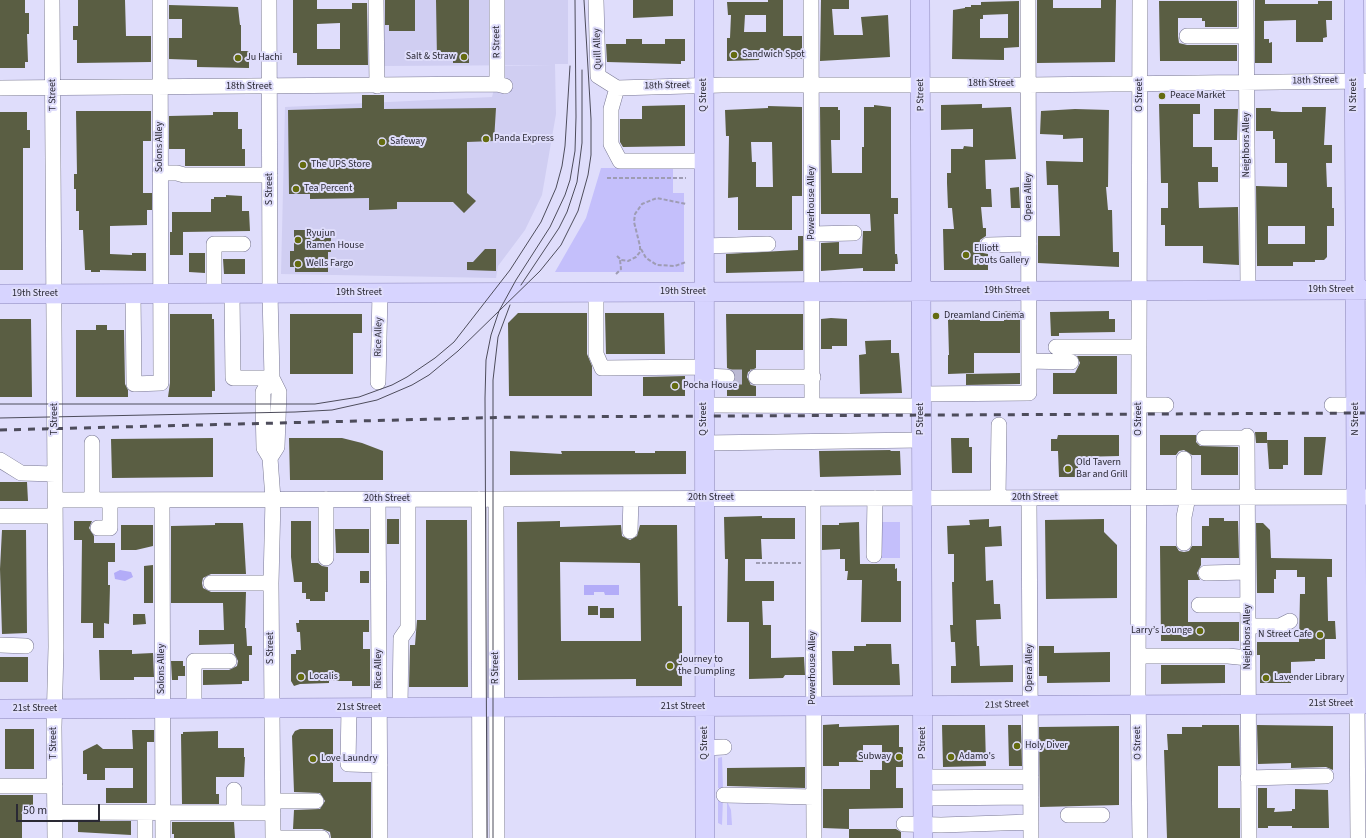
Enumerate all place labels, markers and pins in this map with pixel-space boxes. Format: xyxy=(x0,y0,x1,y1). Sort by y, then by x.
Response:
place label: Sandwich Spot xyxy=(742,49,805,61)
marker: Sandwich Spot xyxy=(729,50,739,60)
place label: Salt & Straw xyxy=(406,51,456,63)
place label: Ju Hachi xyxy=(246,52,282,64)
marker: Salt & Straw xyxy=(459,52,469,62)
marker: Ju Hachi xyxy=(233,53,243,63)
place label: Peace Market xyxy=(1170,90,1225,102)
marker: Peace Market xyxy=(1157,91,1167,101)
place label: Panda Express xyxy=(494,133,554,145)
marker: Panda Express xyxy=(481,134,491,144)
place label: Safeway xyxy=(390,136,425,148)
marker: Safeway xyxy=(377,137,387,147)
place label: The UPS Store xyxy=(311,159,370,171)
marker: The UPS Store xyxy=(298,160,308,170)
place label: Tea Percent xyxy=(304,183,352,195)
marker: Tea Percent xyxy=(291,184,301,194)
place label: Ryujun Ramen House xyxy=(306,228,364,252)
marker: Ryujun Ramen House xyxy=(293,235,303,245)
place label: Elliott Fouts Gallery xyxy=(974,243,1029,266)
marker: Elliott Fouts Gallery xyxy=(961,250,971,260)
place label: Wells Fargo xyxy=(306,258,353,270)
marker: Wells Fargo xyxy=(293,259,303,269)
place label: Dreamland Cinema xyxy=(944,310,1024,322)
marker: Dreamland Cinema xyxy=(931,311,941,321)
place label: Pocha House xyxy=(683,380,737,392)
marker: Pocha House xyxy=(670,381,680,391)
place label: Old Tavern Bar and Grill xyxy=(1076,457,1128,480)
marker: Old Tavern Bar and Grill xyxy=(1063,464,1073,474)
place label: Larry’s Lounge xyxy=(1131,625,1192,637)
marker: Larry’s Lounge xyxy=(1195,626,1205,636)
place label: N Street Cafe xyxy=(1258,629,1312,641)
marker: N Street Cafe xyxy=(1315,630,1325,640)
place label: Journey to the Dumpling xyxy=(678,654,735,678)
marker: Journey to the Dumpling xyxy=(665,661,675,671)
place label: Localis xyxy=(309,671,338,683)
marker: Localis xyxy=(296,672,306,682)
place label: Lavender Library xyxy=(1274,672,1344,684)
marker: Lavender Library xyxy=(1261,673,1271,683)
place label: Holy Diver xyxy=(1025,740,1068,752)
marker: Holy Diver xyxy=(1012,741,1022,751)
place label: Subway xyxy=(858,751,891,763)
place label: Adamo's xyxy=(959,751,995,763)
marker: Subway xyxy=(894,752,904,762)
marker: Adamo's xyxy=(946,752,956,762)
place label: Love Laundry xyxy=(321,753,377,765)
marker: Love Laundry xyxy=(308,754,318,764)

